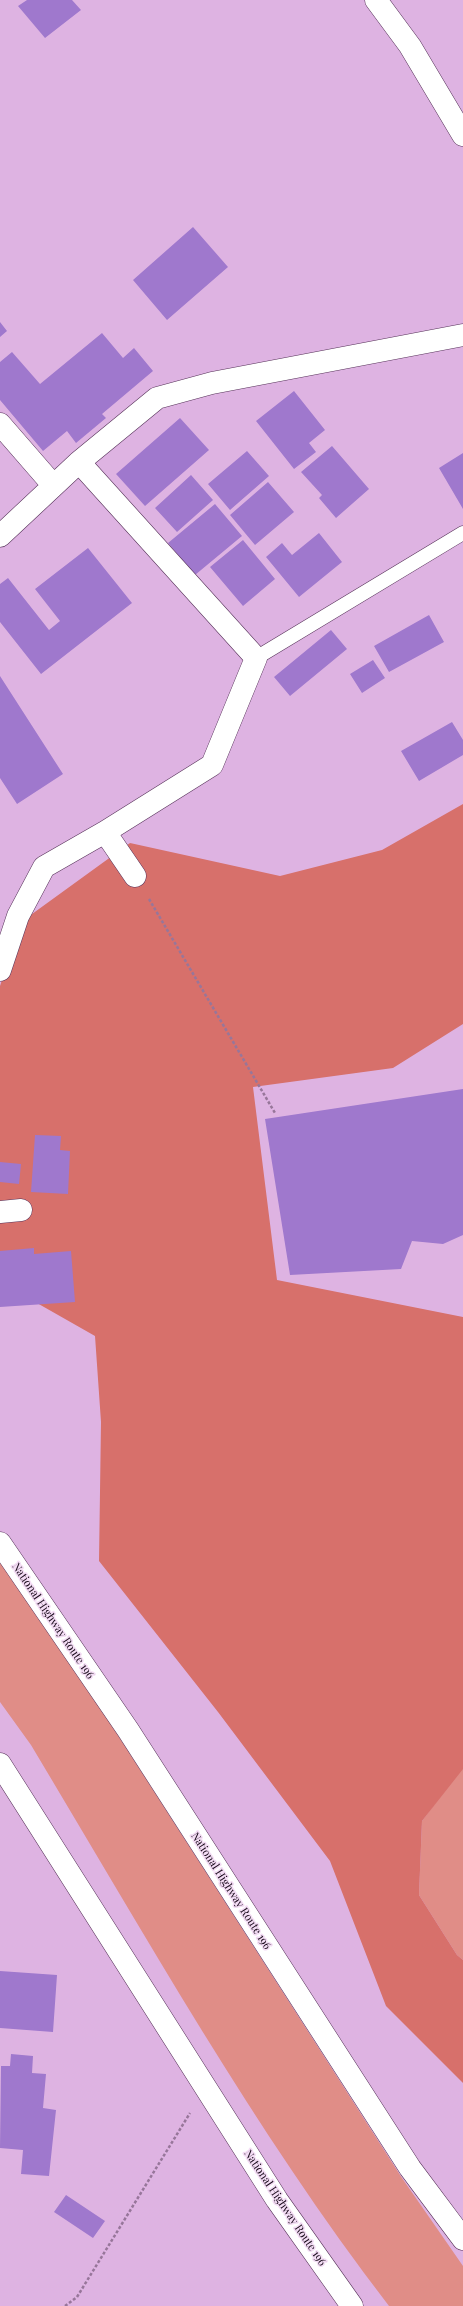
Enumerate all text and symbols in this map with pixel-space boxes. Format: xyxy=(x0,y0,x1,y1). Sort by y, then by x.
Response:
street label: National Highway Route 196 xyxy=(9,1561,97,1681)
street label: National Highway Route 196 xyxy=(188,1830,274,1952)
street label: National Highway Route 196 xyxy=(241,2148,329,2268)

